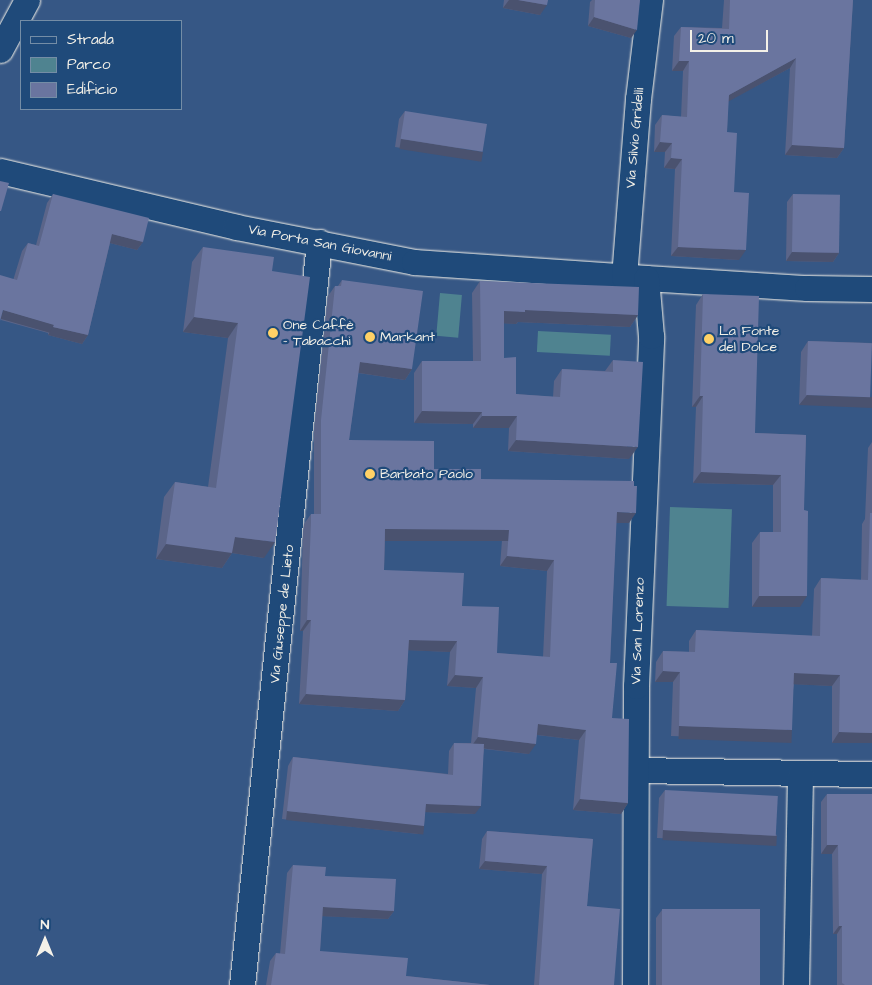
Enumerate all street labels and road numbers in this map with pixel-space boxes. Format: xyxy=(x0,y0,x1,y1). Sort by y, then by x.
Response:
street label: Via Silvio Gridelli xyxy=(622,87,648,189)
street label: Via Porta San Giovanni xyxy=(247,221,393,265)
street label: Via Giuseppe de Lieto xyxy=(266,544,298,684)
street label: Via San Lorenzo xyxy=(628,577,648,685)

